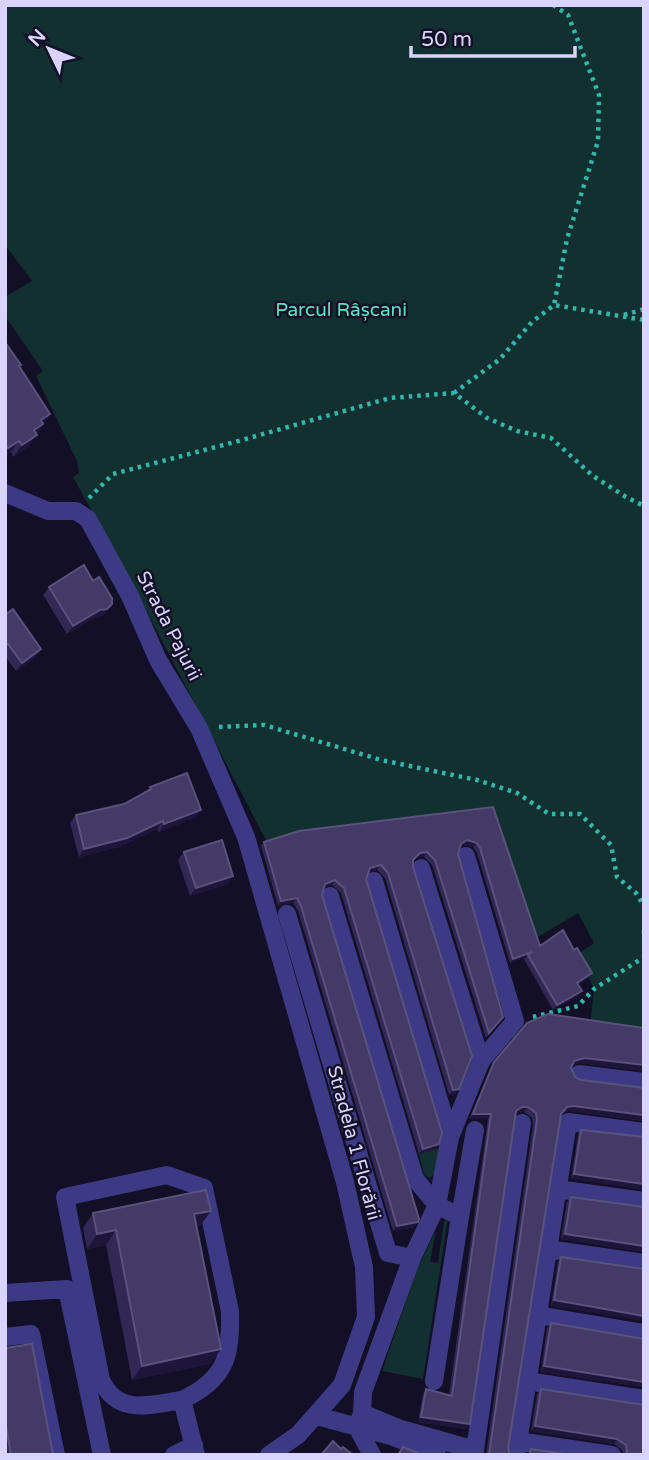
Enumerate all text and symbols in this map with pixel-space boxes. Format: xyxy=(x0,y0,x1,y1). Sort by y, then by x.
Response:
north arrow xyxy=(14,14,84,84)
scale bar xyxy=(411,14,576,58)
text: N xyxy=(24,25,51,51)
text: 50 m xyxy=(421,27,472,52)
park label: Parcul Râșcani xyxy=(275,299,407,321)
street label: Strada Pajurii xyxy=(132,567,206,685)
street label: Stradela 1 Florării xyxy=(323,1063,385,1223)

